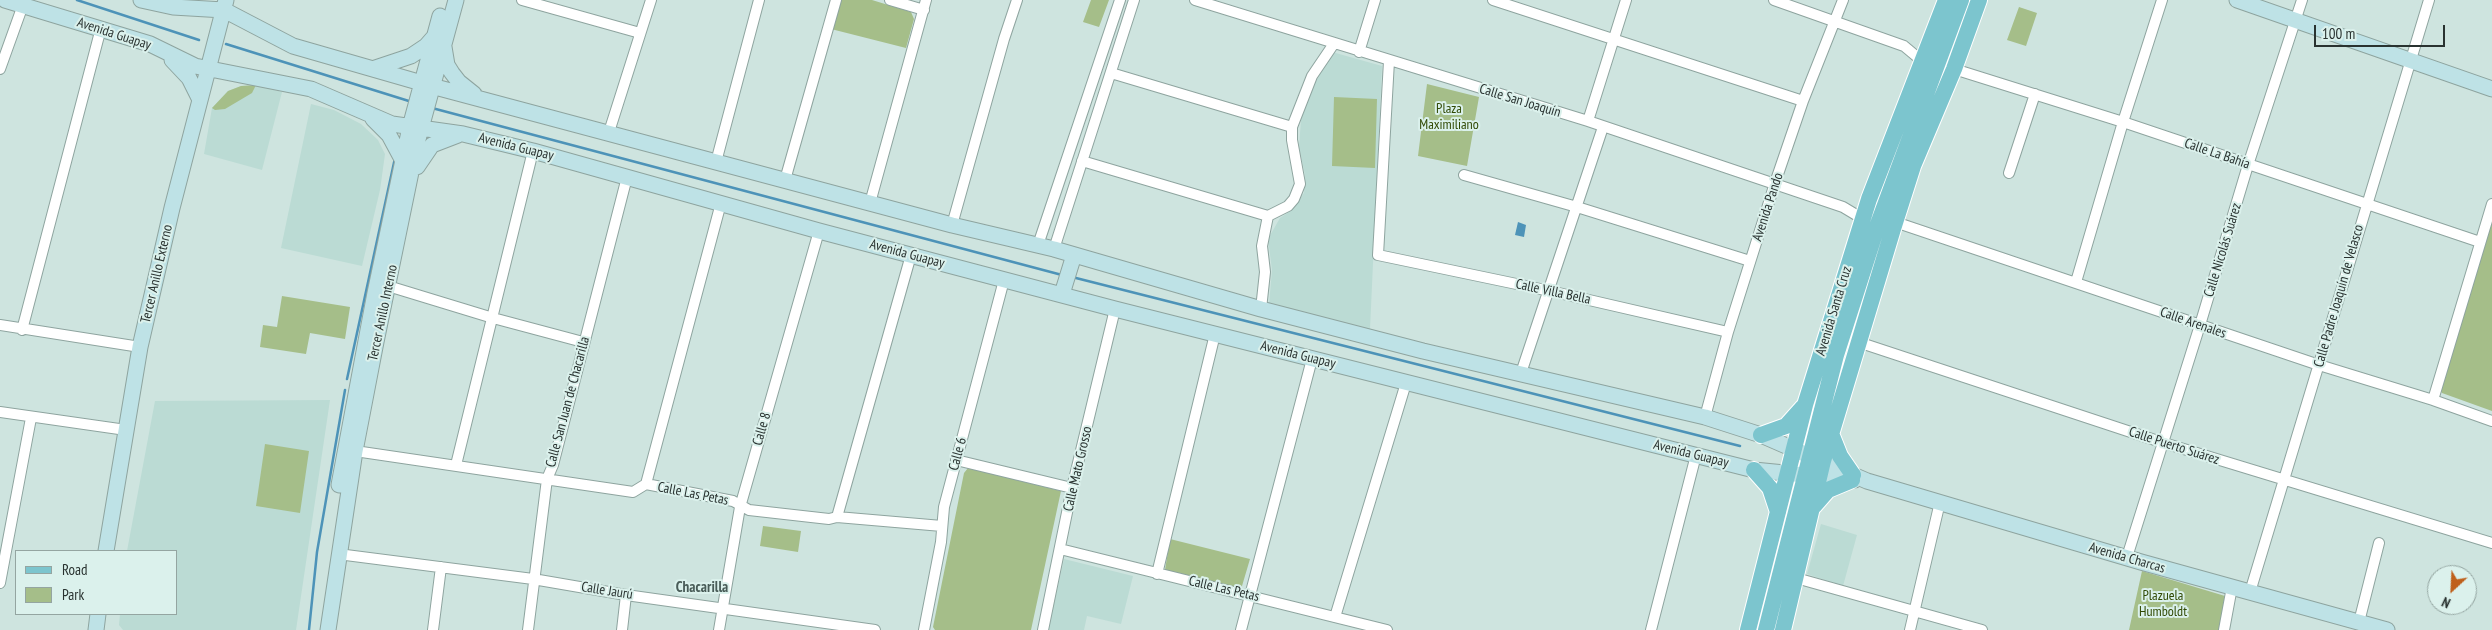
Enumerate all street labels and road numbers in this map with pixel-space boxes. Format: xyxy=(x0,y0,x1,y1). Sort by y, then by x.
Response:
street label: Avenida Guapay xyxy=(75,14,153,54)
street label: Calle San Joaquín xyxy=(1477,81,1563,121)
street label: Avenida Guapay xyxy=(477,130,555,164)
street label: Calle La Bahía xyxy=(2182,135,2252,173)
street label: Avenida Pando xyxy=(1749,171,1787,243)
street label: Calle Nicolás Suárez xyxy=(2201,201,2245,299)
street label: Tercer Anillo Externo xyxy=(138,223,176,325)
street label: Calle Padre Joaquín de Velasco xyxy=(2311,223,2367,369)
street label: Avenida Guapay xyxy=(868,236,946,272)
street label: Tercer Anillo Interno xyxy=(365,263,401,363)
street label: Avenida Santa Cruz xyxy=(1812,264,1856,358)
street label: Calle Villa Bella xyxy=(1514,276,1592,308)
street label: Calle Arenales xyxy=(2158,304,2228,342)
street label: Calle San Juan de Chacarilla xyxy=(542,335,594,469)
street label: Avenida Guapay xyxy=(1259,338,1337,372)
street label: Calle 8 xyxy=(749,411,775,447)
street label: Calle Puerto Suárez xyxy=(2127,423,2221,469)
street label: Calle Mato Grosso xyxy=(1060,425,1096,513)
street label: Calle 6 xyxy=(946,436,970,472)
street label: Avenida Guapay xyxy=(1652,437,1730,471)
street label: Calle Las Petas xyxy=(656,479,730,509)
street label: Avenida Charcas xyxy=(2087,539,2167,577)
street label: Calle Las Petas xyxy=(1187,573,1261,605)
street label: Calle Jaurú xyxy=(580,579,634,603)

